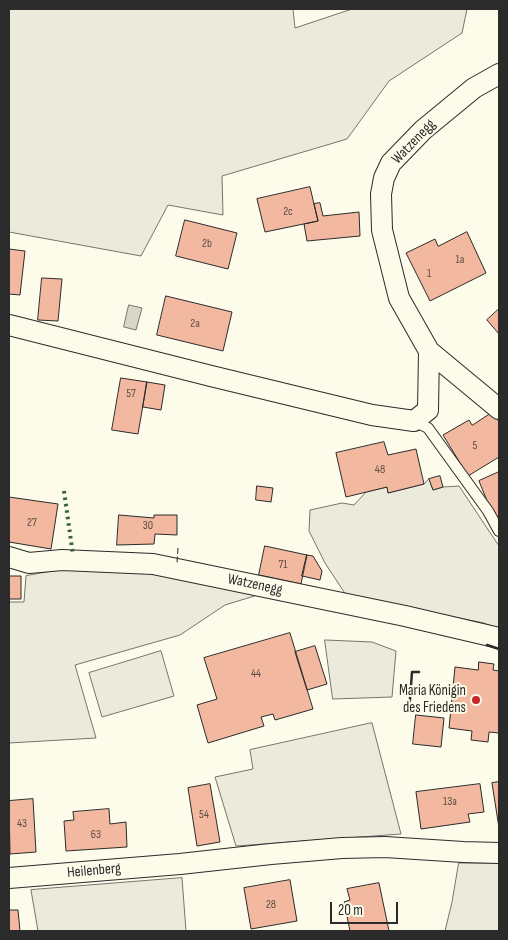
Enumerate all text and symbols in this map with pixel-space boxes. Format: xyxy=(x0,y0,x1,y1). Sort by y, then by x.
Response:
street label: Watzenegg xyxy=(388,116,440,168)
house number: 2c xyxy=(283,205,293,219)
house number: 2b xyxy=(202,237,212,251)
house number: 1a xyxy=(456,253,464,267)
house number: 1 xyxy=(427,267,431,281)
house number: 2a xyxy=(190,317,200,331)
house number: 57 xyxy=(126,387,136,401)
house number: 5 xyxy=(473,439,477,453)
house number: 48 xyxy=(375,463,385,477)
house number: 27 xyxy=(27,516,37,530)
house number: 30 xyxy=(143,519,153,533)
house number: 71 xyxy=(278,558,288,572)
street label: Watzenegg xyxy=(226,570,284,600)
house number: 44 xyxy=(251,667,261,681)
place label: Maria Königin des Friedens xyxy=(399,682,466,717)
marker: Maria Königin des Friedens xyxy=(470,694,482,706)
house number: 13a xyxy=(443,795,457,809)
house number: 54 xyxy=(199,808,209,822)
house number: 43 xyxy=(17,817,27,831)
house number: 63 xyxy=(91,828,101,842)
street label: Heilenberg xyxy=(66,860,122,882)
scale bar xyxy=(333,892,400,924)
house number: 28 xyxy=(266,898,276,912)
text: 20 m xyxy=(338,901,363,920)

